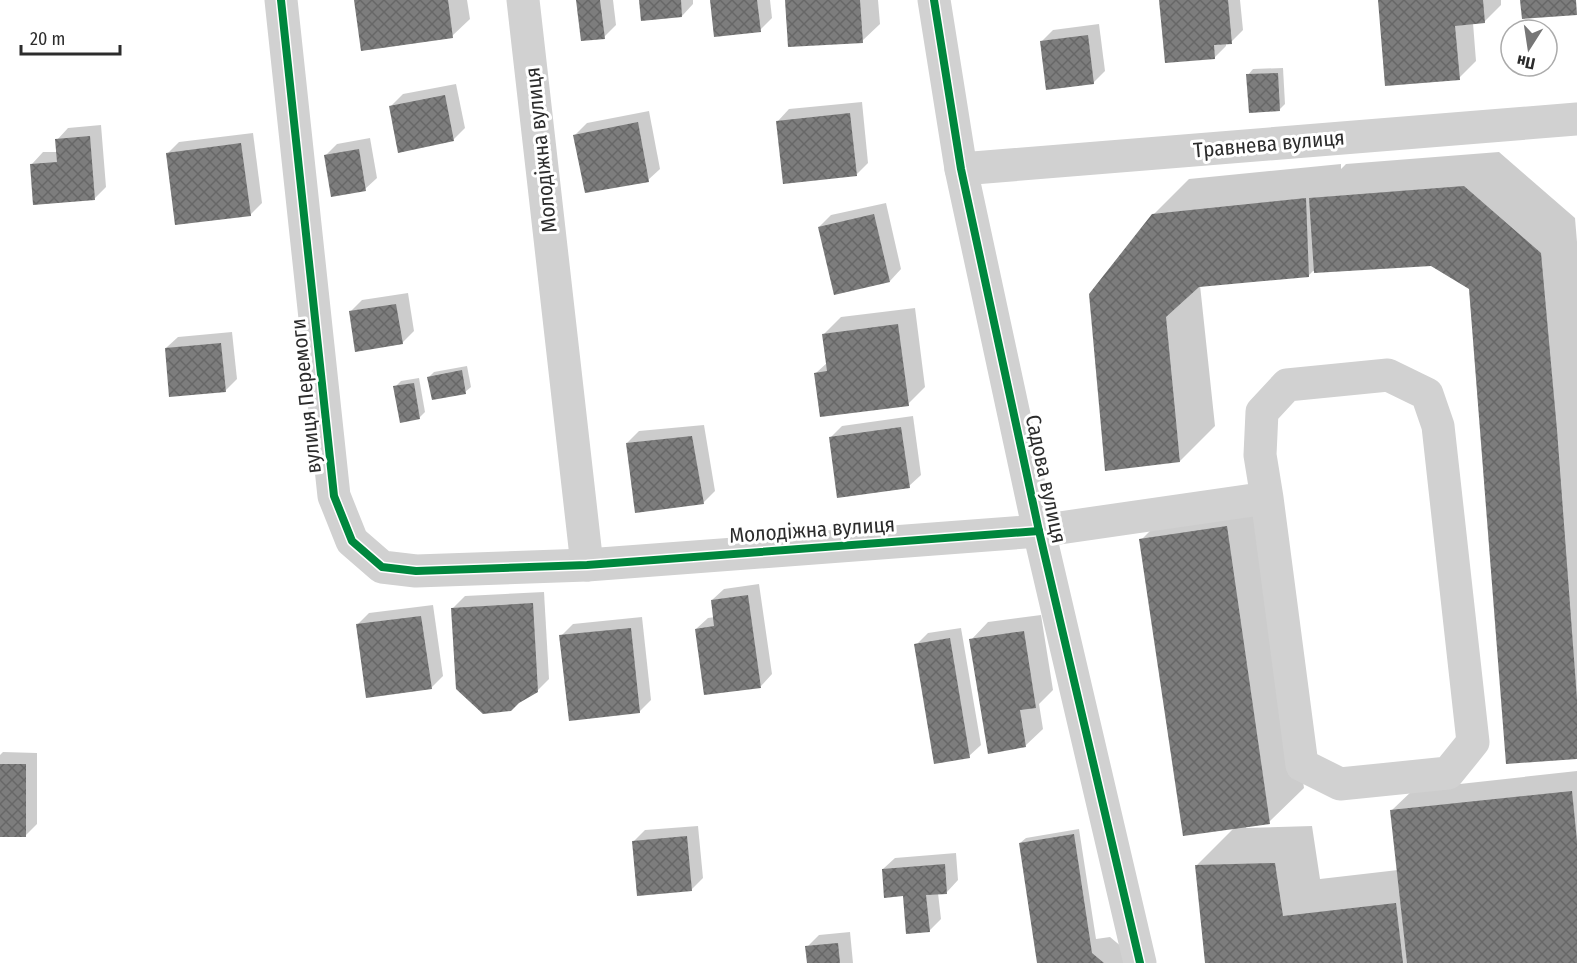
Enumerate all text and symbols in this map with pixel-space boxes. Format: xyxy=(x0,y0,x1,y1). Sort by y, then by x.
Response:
scale bar xyxy=(21,18,120,56)
north arrow xyxy=(1499,18,1559,78)
text: 20 m xyxy=(30,28,65,50)
text: Пн xyxy=(1515,51,1537,73)
street label: Молодіжна вулиця xyxy=(519,66,563,234)
street label: Травнева вулиця xyxy=(1192,124,1346,164)
street label: вулиця Перемоги xyxy=(285,317,327,475)
street label: Садова вулиця xyxy=(1020,412,1072,546)
street label: Молодіжна вулиця xyxy=(728,511,896,549)

